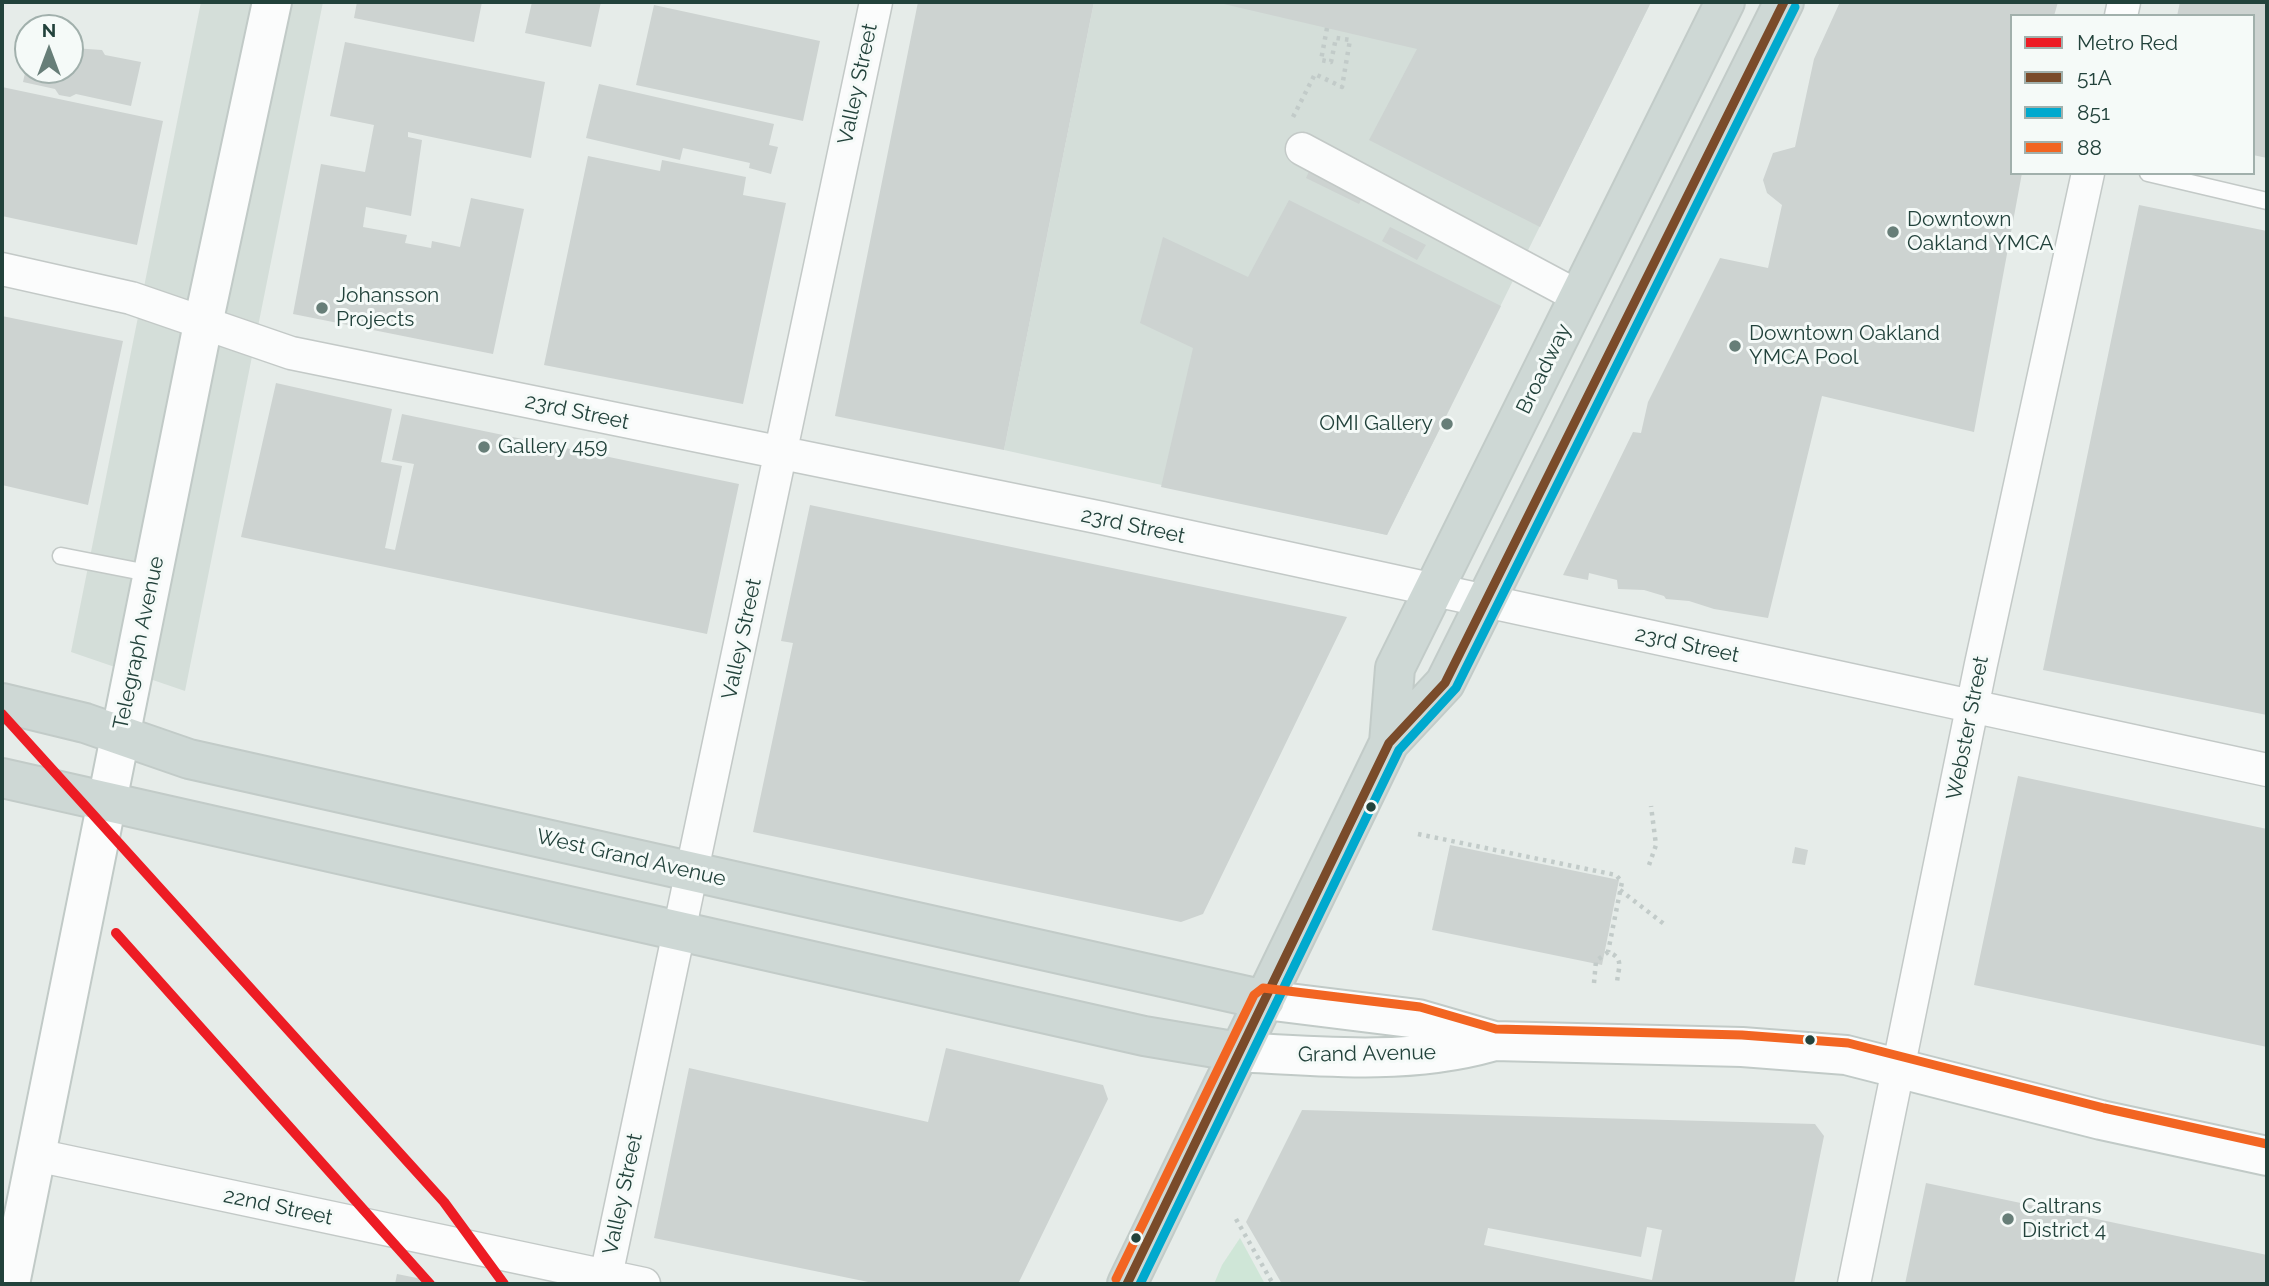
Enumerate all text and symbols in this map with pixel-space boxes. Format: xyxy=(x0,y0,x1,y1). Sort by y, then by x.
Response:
north arrow xyxy=(14,14,84,84)
legend xyxy=(2010,14,2255,175)
text: N xyxy=(42,19,56,41)
street label: Valley Street xyxy=(833,21,883,147)
text: Metro Red xyxy=(2077,30,2178,55)
text: 51A xyxy=(2077,65,2112,90)
text: 851 xyxy=(2077,100,2110,125)
text: 88 xyxy=(2077,135,2102,160)
place label: Downtown Oakland YMCA xyxy=(1907,207,2054,257)
marker: Downtown Oakland YMCA xyxy=(1885,224,1901,240)
place label: Johansson Projects xyxy=(336,283,439,333)
marker: Johansson Projects xyxy=(314,300,330,316)
street label: Broadway xyxy=(1511,320,1577,418)
place label: Downtown Oakland YMCA Pool xyxy=(1749,321,1940,371)
marker: Downtown Oakland YMCA Pool xyxy=(1727,338,1743,354)
street label: 23rd Street xyxy=(523,389,631,435)
place label: OMI Gallery xyxy=(1319,411,1433,437)
marker: OMI Gallery xyxy=(1439,416,1455,432)
place label: Gallery 459 xyxy=(498,434,608,460)
marker: Gallery 459 xyxy=(476,439,492,455)
street label: 23rd Street xyxy=(1079,503,1187,549)
street label: Telegraph Avenue xyxy=(108,554,170,732)
street label: Valley Street xyxy=(717,576,767,702)
street label: 23rd Street xyxy=(1633,622,1741,668)
street label: Webster Street xyxy=(1942,654,1994,802)
unlabelled marker xyxy=(1364,800,1378,814)
street label: West Grand Avenue xyxy=(534,824,728,892)
unlabelled marker xyxy=(1803,1033,1817,1047)
street label: Grand Avenue xyxy=(1298,1040,1436,1068)
street label: Valley Street xyxy=(598,1131,648,1257)
street label: 22nd Street xyxy=(221,1183,335,1231)
place label: Caltrans District 4 xyxy=(2022,1194,2106,1244)
marker: Caltrans District 4 xyxy=(2000,1211,2016,1227)
unlabelled marker xyxy=(1129,1231,1143,1245)

